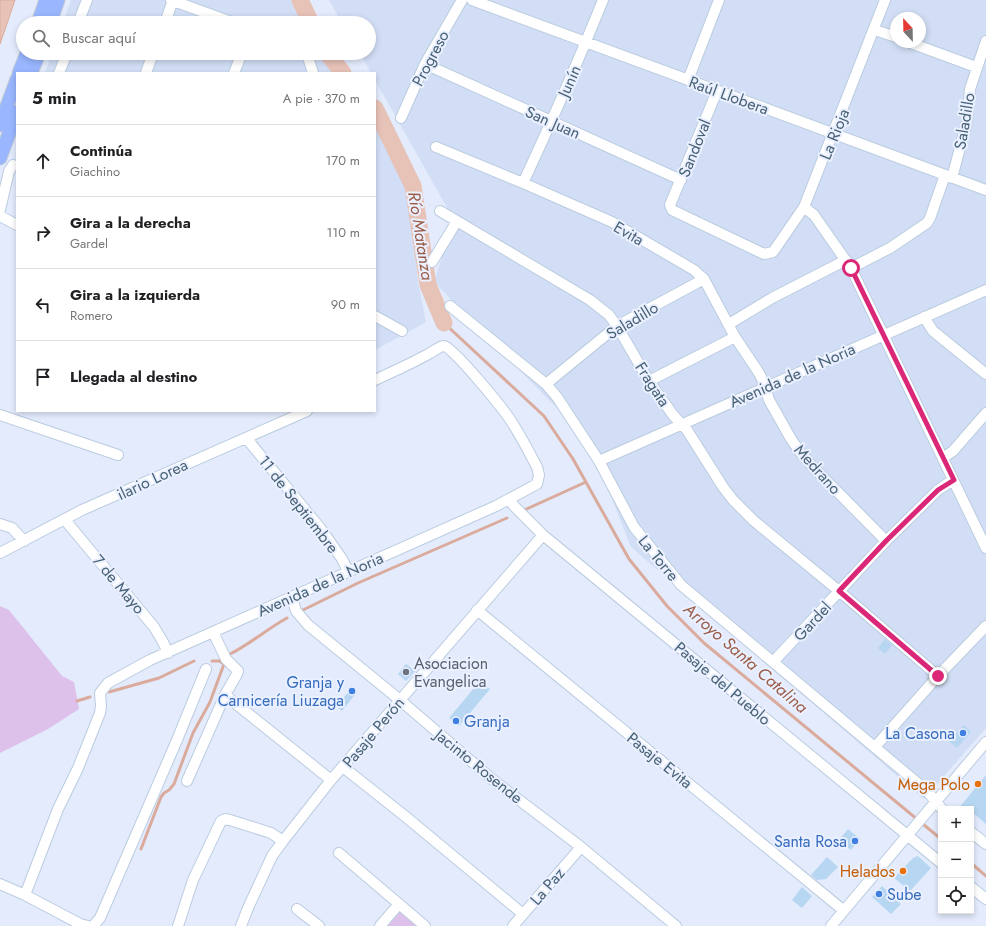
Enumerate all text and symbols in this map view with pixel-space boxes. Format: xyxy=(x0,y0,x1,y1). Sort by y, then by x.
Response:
north arrow xyxy=(890,12,926,48)
search box xyxy=(16,16,376,60)
street label: Progreso xyxy=(406,26,455,90)
icon: search xyxy=(30,27,52,49)
text: Buscar aquí xyxy=(62,27,136,49)
street label: Junín xyxy=(551,61,587,103)
street label: Raúl Llobera xyxy=(686,70,772,121)
text: 5 min xyxy=(32,86,76,110)
text: A pie · 370 m xyxy=(283,89,360,108)
street label: Saladillo xyxy=(948,91,981,151)
street label: San Juan xyxy=(522,100,584,145)
street label: La Rioja xyxy=(814,105,855,163)
street label: Sandoval xyxy=(672,116,717,181)
text: Continúa xyxy=(70,140,132,162)
icon: ahead xyxy=(32,150,54,172)
text: 170 m xyxy=(325,151,360,170)
text: Giachino xyxy=(70,162,120,181)
water label: Río Matanza xyxy=(402,190,440,283)
text: Gira a la derecha xyxy=(70,212,191,234)
street label: Evita xyxy=(609,216,648,251)
icon: right xyxy=(32,222,54,244)
text: 110 m xyxy=(326,223,360,242)
text: Gardel xyxy=(70,234,108,253)
route start xyxy=(842,259,860,277)
text: Gira a la izquierda xyxy=(70,284,200,306)
icon: left xyxy=(32,294,54,316)
text: 90 m xyxy=(331,295,360,314)
street label: Saladillo xyxy=(602,296,663,345)
text: Romero xyxy=(70,306,113,325)
street label: Avenida de la Noria xyxy=(725,337,859,414)
street label: Fragata xyxy=(630,357,676,411)
icon: arrive xyxy=(32,366,54,388)
text: Llegada al destino xyxy=(70,366,197,388)
street label: Medrano xyxy=(789,439,847,500)
street label: 11 de Septiembre xyxy=(253,450,344,558)
street label: ilario Lorea xyxy=(113,453,191,506)
street label: La Torre xyxy=(633,530,684,586)
street label: Avenida de la Noria xyxy=(253,546,387,623)
street label: 7 de Mayo xyxy=(87,550,151,619)
street label: Gardel xyxy=(788,596,837,646)
water label: Arroyo Santa Catalina xyxy=(678,597,814,719)
street label: Pasaje del Pueblo xyxy=(669,636,776,731)
place label: Asociacion Evangelica xyxy=(414,652,488,693)
marker: Asociacion Evangelica xyxy=(401,667,411,677)
route end xyxy=(929,667,947,685)
place label: Granja y Carnicería Liuzaga xyxy=(218,671,345,712)
marker: Granja y Carnicería Liuzaga xyxy=(347,686,357,696)
street label: Pasaje Perón xyxy=(337,692,410,773)
place label: Granja xyxy=(464,710,510,733)
marker: Granja xyxy=(451,716,461,726)
street label: Jacinto Rosende xyxy=(428,722,528,809)
place label: La Casona xyxy=(885,722,955,745)
street label: Pasaje Evita xyxy=(622,727,698,794)
marker: La Casona xyxy=(958,728,968,738)
place label: Mega Polo xyxy=(898,773,970,796)
marker: Mega Polo xyxy=(973,779,983,789)
map controls xyxy=(938,806,974,914)
button: + xyxy=(938,806,974,842)
place label: Santa Rosa xyxy=(774,830,847,853)
marker: Santa Rosa xyxy=(850,836,860,846)
button: − xyxy=(938,842,974,878)
place label: Helados xyxy=(840,860,895,883)
street label: La Paz xyxy=(525,862,571,910)
marker: Helados xyxy=(898,866,908,876)
button: locate xyxy=(938,878,974,914)
place label: Sube xyxy=(887,883,922,906)
marker: Sube xyxy=(874,889,884,899)

